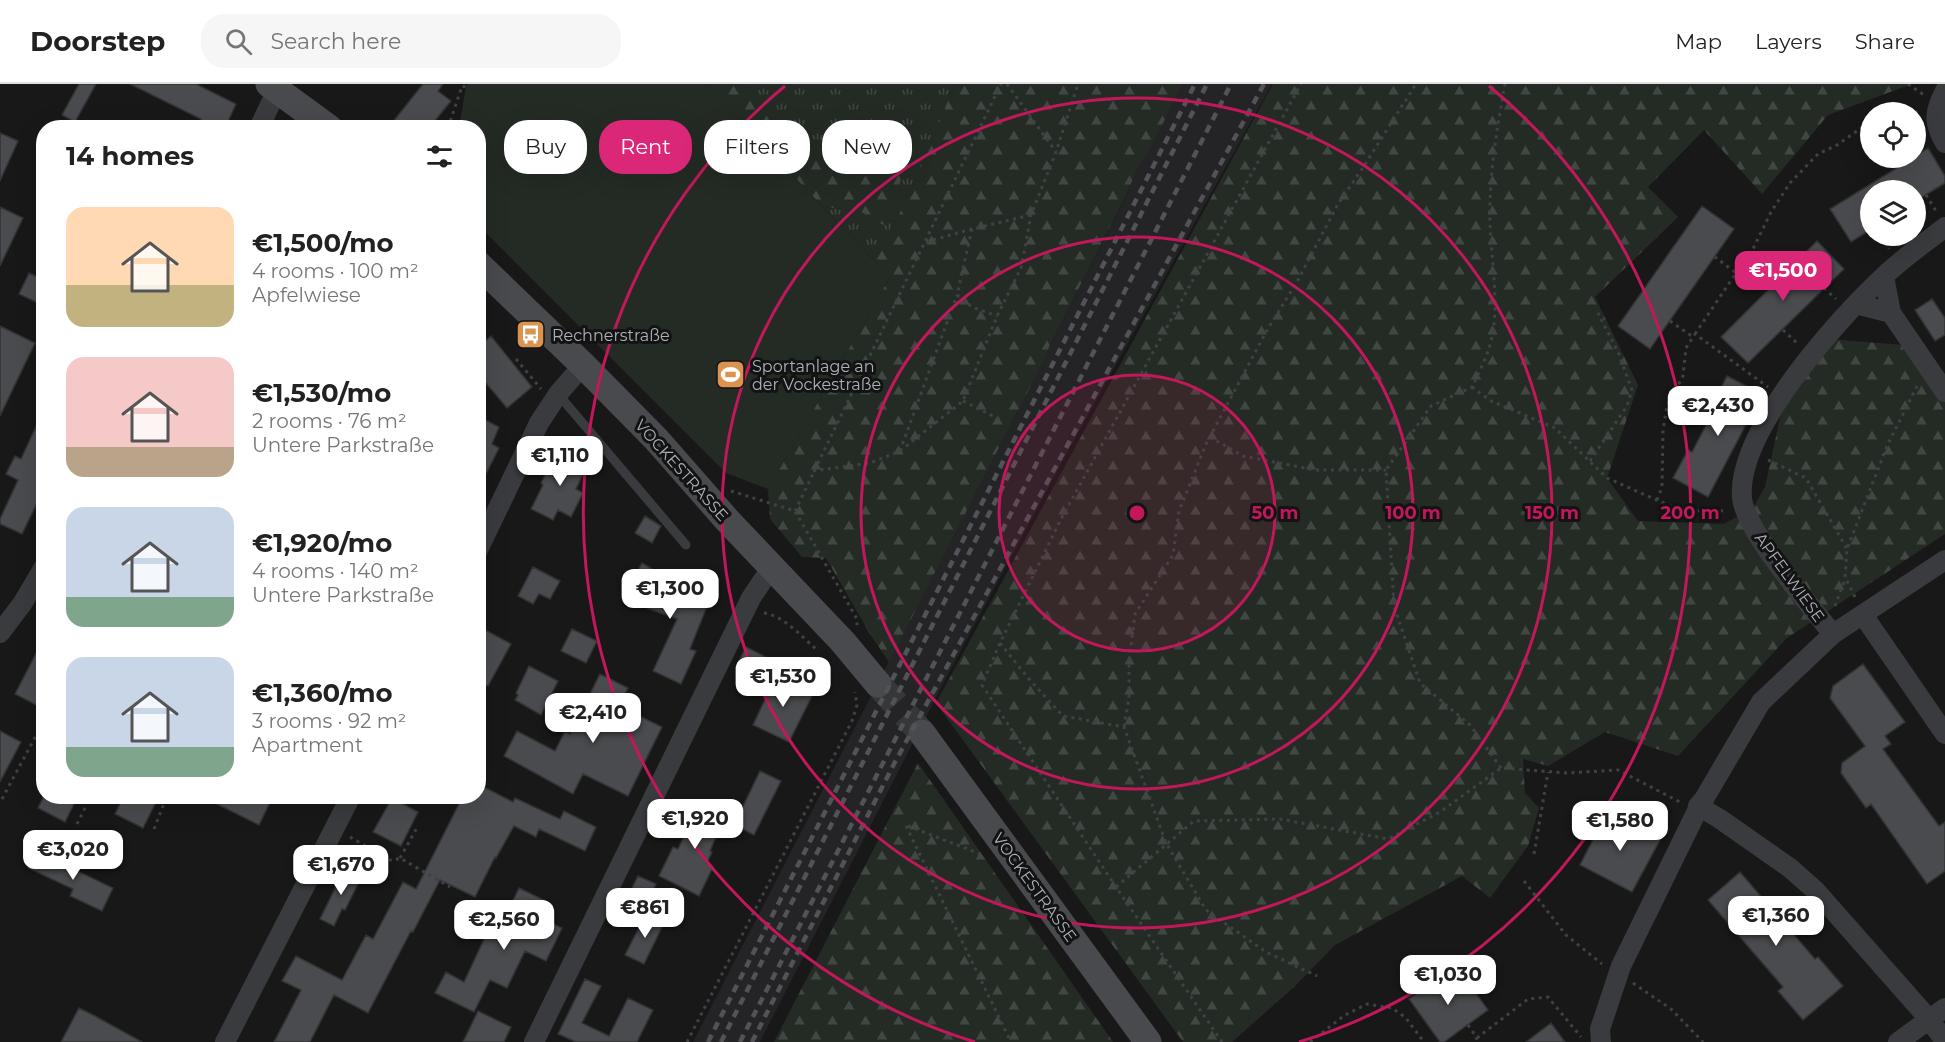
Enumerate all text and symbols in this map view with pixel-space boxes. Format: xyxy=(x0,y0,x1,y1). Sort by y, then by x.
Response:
search box xyxy=(201,14,621,68)
text: Doorstep xyxy=(30,24,165,58)
icon: search xyxy=(222,25,255,58)
text: Search here xyxy=(270,28,401,55)
text: Map xyxy=(1675,29,1722,54)
text: Layers xyxy=(1755,29,1822,54)
text: Share xyxy=(1855,29,1915,54)
map controls xyxy=(1860,102,1926,246)
button: locate xyxy=(1860,102,1926,168)
chip: Buy xyxy=(504,120,587,174)
chip: Rent xyxy=(599,120,692,174)
chip: Filters xyxy=(704,120,810,174)
chip: New xyxy=(822,120,912,174)
text: 14 homes xyxy=(66,140,194,172)
icon: filters xyxy=(423,140,456,173)
button: layers xyxy=(1860,180,1926,246)
text: €1,500/mo xyxy=(252,227,394,259)
icon: home xyxy=(114,231,186,303)
pin: €1,500 xyxy=(1734,251,1832,302)
text: €1,500 xyxy=(1749,258,1817,282)
text: 4 rooms · 100 m² xyxy=(252,259,419,283)
text: Apfelwiese xyxy=(252,283,361,307)
bus stop icon: Rechnerstraße xyxy=(515,319,547,351)
place label: Rechnerstraße xyxy=(552,326,670,345)
place label: Sportanlage an der Vockestraße xyxy=(752,357,881,394)
sports icon: Sportanlage an der Vockestraße xyxy=(715,359,747,391)
text: €1,530/mo xyxy=(252,377,391,409)
icon: home xyxy=(114,381,186,453)
pin: €2,430 xyxy=(1669,386,1767,437)
text: €2,430 xyxy=(1682,393,1754,417)
text: 2 rooms · 76 m² xyxy=(252,409,407,433)
street label: VOCKESTRASSE xyxy=(631,416,732,525)
text: Untere Parkstraße xyxy=(252,433,434,457)
pin: €1,110 xyxy=(511,436,609,487)
text: €1,110 xyxy=(531,443,589,467)
text: 50 m xyxy=(1252,502,1298,524)
text: 100 m xyxy=(1385,502,1441,524)
text: 150 m xyxy=(1525,502,1579,524)
text: 200 m xyxy=(1660,502,1720,524)
centre of rings xyxy=(1127,503,1147,523)
text: €1,920/mo xyxy=(252,527,392,559)
street label: APFELWIESE xyxy=(1751,529,1828,626)
icon: home xyxy=(114,531,186,603)
text: 4 rooms · 140 m² xyxy=(252,559,419,583)
pin: €1,300 xyxy=(621,569,719,620)
text: €1,300 xyxy=(636,576,704,600)
text: Untere Parkstraße xyxy=(252,583,434,607)
pin: €1,530 xyxy=(734,657,832,708)
text: €1,530 xyxy=(750,664,816,688)
text: €1,360/mo xyxy=(252,677,393,709)
icon: home xyxy=(114,681,186,753)
pin: €2,410 xyxy=(544,693,642,744)
text: €2,410 xyxy=(559,700,627,724)
text: 3 rooms · 92 m² xyxy=(252,709,406,733)
text: Apartment xyxy=(252,733,363,757)
pin: €1,920 xyxy=(646,799,744,850)
pin: €1,580 xyxy=(1571,801,1669,852)
text: €1,920 xyxy=(661,806,729,830)
text: €1,580 xyxy=(1586,808,1654,832)
street label: VOCKESTRASSE xyxy=(989,829,1080,945)
pin: €3,020 xyxy=(24,830,122,881)
text: €3,020 xyxy=(37,837,109,861)
pin: €1,670 xyxy=(292,845,390,896)
text: €1,670 xyxy=(307,852,375,876)
pin: €861 xyxy=(609,888,681,939)
text: €861 xyxy=(620,895,670,919)
pin: €1,360 xyxy=(1727,896,1825,947)
pin: €2,560 xyxy=(455,900,553,951)
text: €1,360 xyxy=(1742,903,1810,927)
text: €2,560 xyxy=(468,907,540,931)
pin: €1,030 xyxy=(1399,955,1497,1006)
text: €1,030 xyxy=(1414,962,1482,986)

